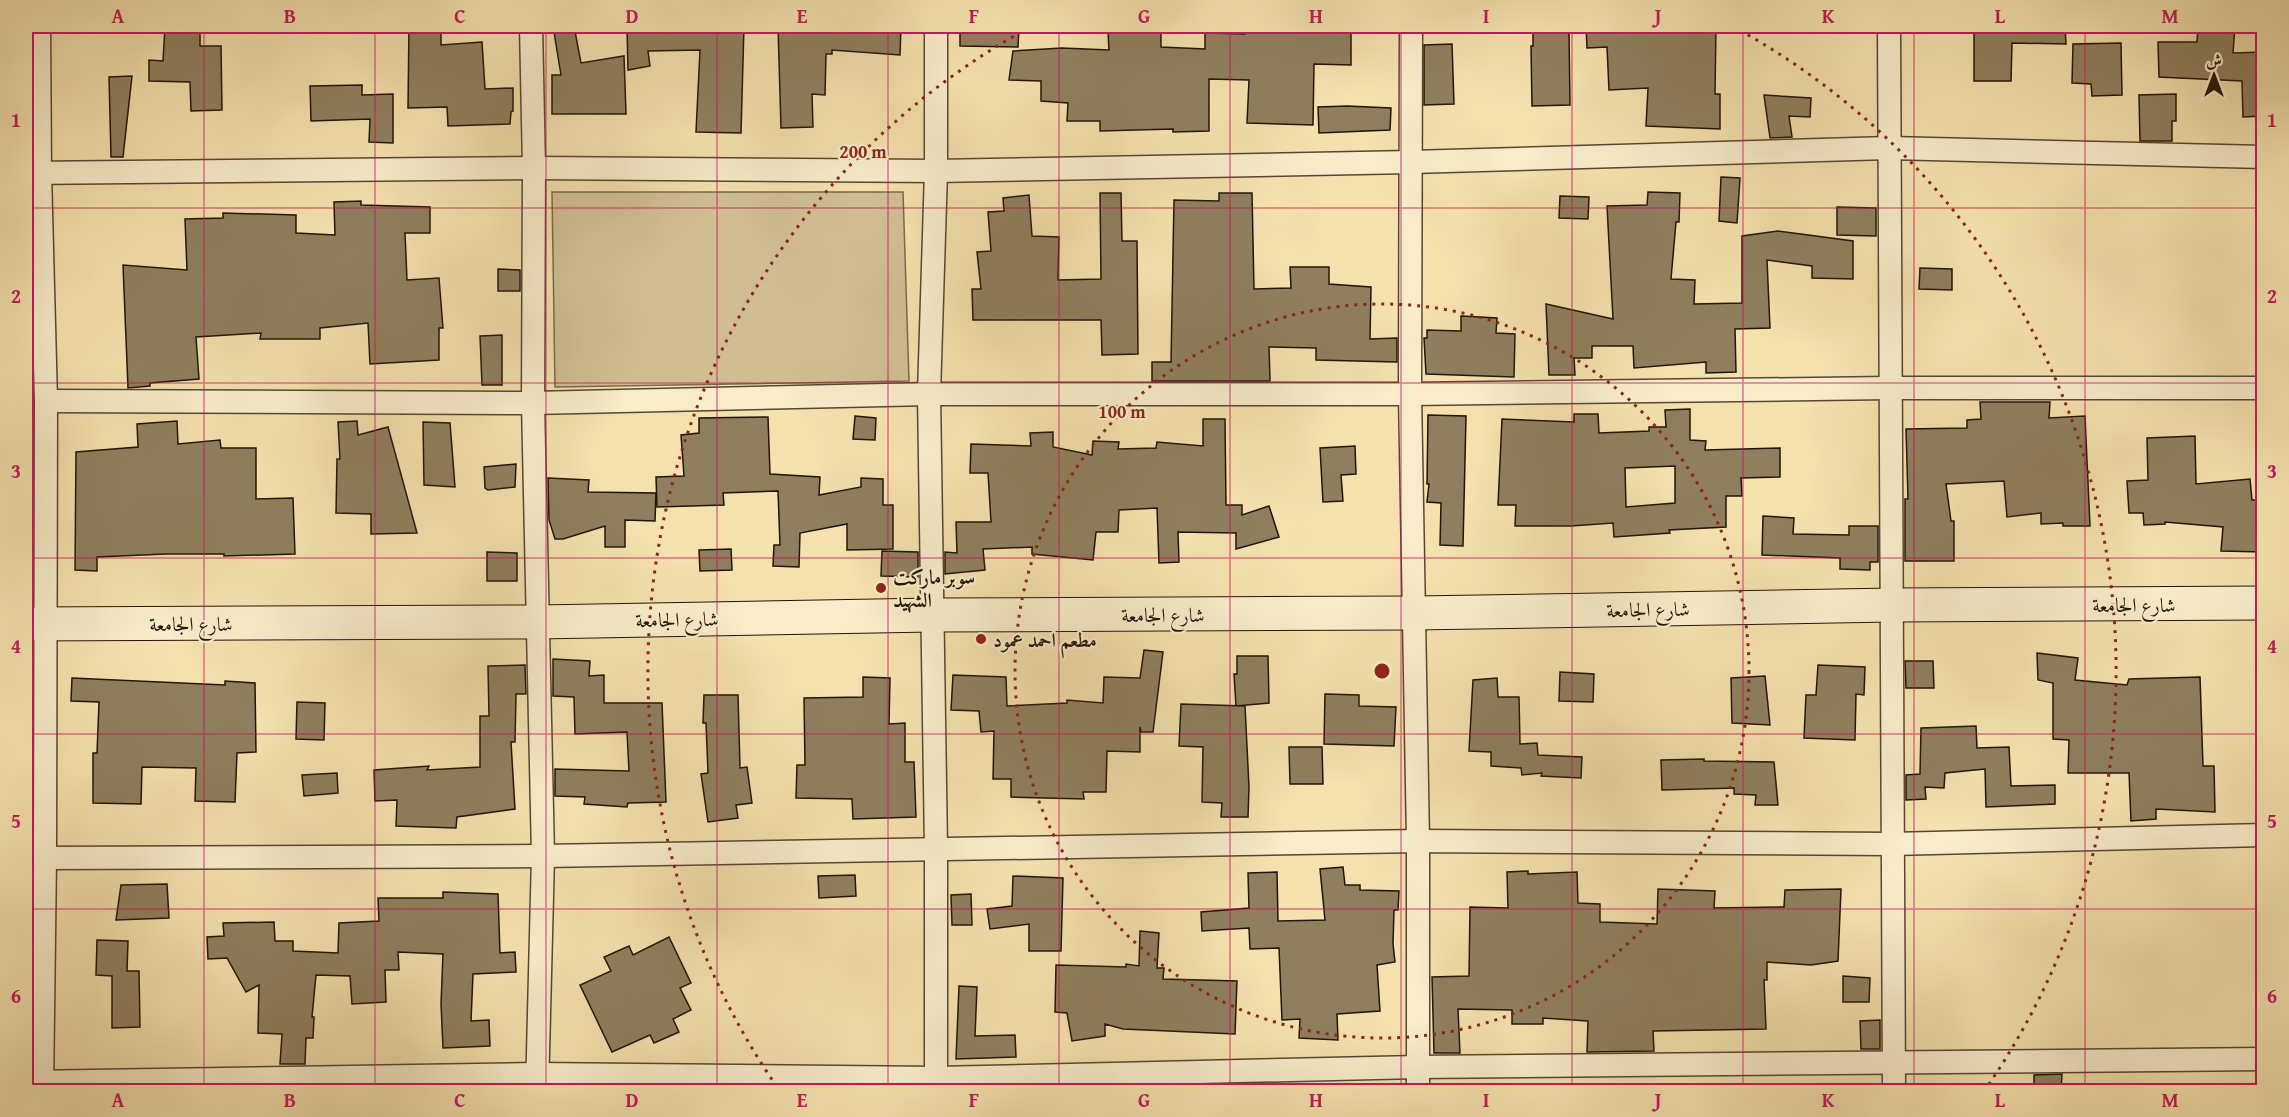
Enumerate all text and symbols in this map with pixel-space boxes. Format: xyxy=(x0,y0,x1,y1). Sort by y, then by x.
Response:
text: A xyxy=(112,1,125,30)
text: B xyxy=(284,1,296,30)
text: C xyxy=(454,1,466,30)
text: D xyxy=(625,1,639,30)
text: E xyxy=(797,1,808,30)
text: F xyxy=(969,1,979,30)
text: G xyxy=(1138,1,1150,30)
text: H xyxy=(1309,1,1323,30)
text: I xyxy=(1483,1,1489,30)
text: J xyxy=(1652,1,1662,30)
text: K xyxy=(1822,1,1835,30)
text: L xyxy=(1995,1,2006,30)
text: M xyxy=(2161,1,2179,30)
north arrow xyxy=(2184,45,2244,105)
text: ش xyxy=(2206,48,2222,72)
text: 1 xyxy=(11,105,21,134)
text: 1 xyxy=(2267,105,2277,134)
text: 200 m xyxy=(839,138,887,165)
text: 2 xyxy=(11,281,21,310)
text: 2 xyxy=(2267,281,2277,310)
text: 100 m xyxy=(1098,398,1146,425)
text: 3 xyxy=(11,456,21,485)
text: 3 xyxy=(2267,456,2277,485)
place label: سوبر ماركت الشهيد xyxy=(893,562,975,614)
marker: سوبر ماركت الشهيد xyxy=(874,581,888,595)
street label: شارع الجامعة xyxy=(2092,590,2176,623)
street label: شارع الجامعة xyxy=(1606,594,1690,628)
street label: شارع الجامعة xyxy=(1121,600,1205,633)
street label: شارع الجامعة xyxy=(635,604,719,638)
street label: شارع الجامعة xyxy=(149,609,233,642)
place label: مطعم احمد عمود xyxy=(993,625,1097,659)
text: 4 xyxy=(11,631,21,660)
text: 4 xyxy=(2267,631,2277,660)
marker: مطعم احمد عمود xyxy=(974,632,988,646)
centre of rings xyxy=(1372,661,1392,681)
text: 5 xyxy=(11,806,21,835)
text: 5 xyxy=(2267,806,2277,835)
text: 6 xyxy=(11,981,21,1010)
text: 6 xyxy=(2267,981,2277,1010)
text: A xyxy=(112,1085,125,1114)
text: B xyxy=(284,1085,296,1114)
text: C xyxy=(454,1085,466,1114)
text: D xyxy=(625,1085,639,1114)
text: E xyxy=(797,1085,808,1114)
text: F xyxy=(969,1085,979,1114)
text: G xyxy=(1138,1085,1150,1114)
text: H xyxy=(1309,1085,1323,1114)
text: I xyxy=(1483,1085,1489,1114)
text: J xyxy=(1652,1085,1662,1114)
text: K xyxy=(1822,1085,1835,1114)
text: L xyxy=(1995,1085,2006,1114)
text: M xyxy=(2161,1085,2179,1114)

